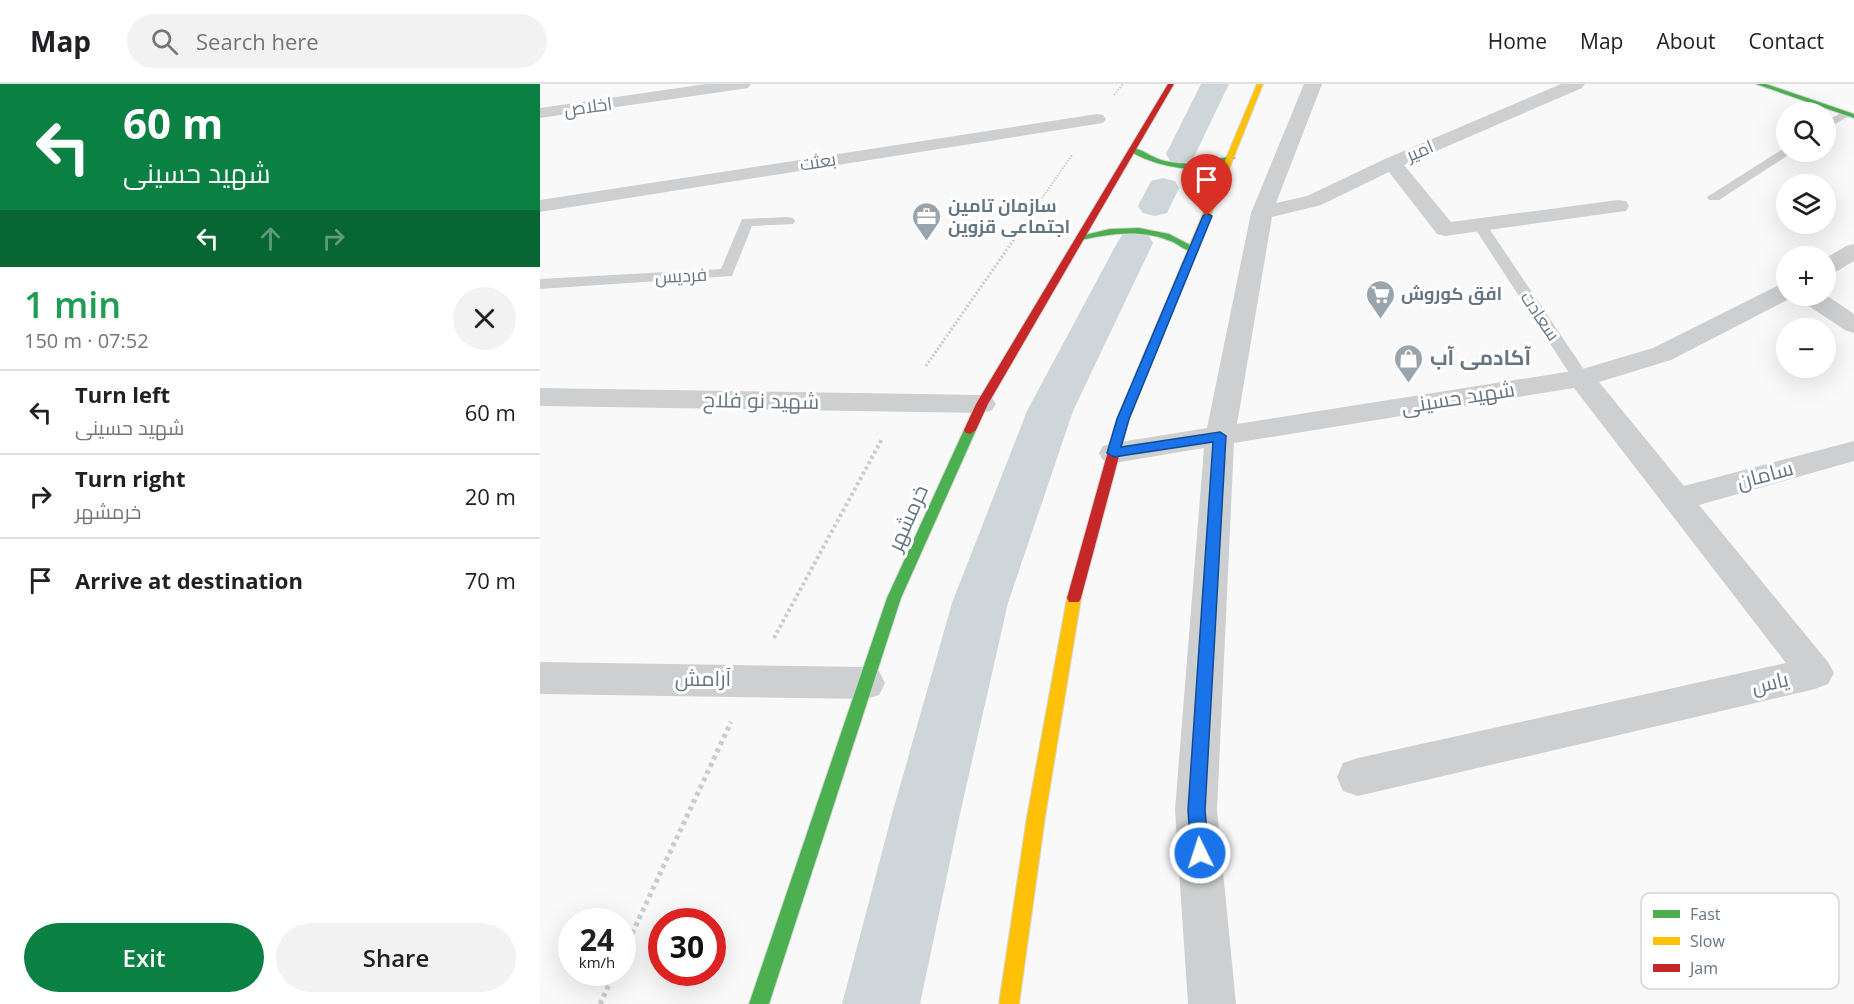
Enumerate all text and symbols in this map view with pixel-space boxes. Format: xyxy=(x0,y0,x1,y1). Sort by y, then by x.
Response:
search box xyxy=(127,14,547,68)
text: Map xyxy=(30,22,91,60)
icon: search xyxy=(148,25,181,58)
text: Search here xyxy=(196,26,319,56)
text: Home xyxy=(1488,27,1547,55)
text: Map xyxy=(1580,27,1623,55)
text: About xyxy=(1656,27,1716,55)
text: Contact xyxy=(1749,27,1824,55)
street label: اخلاص xyxy=(562,91,613,121)
text: 60 m xyxy=(123,94,223,151)
map controls xyxy=(1776,102,1836,378)
button: search xyxy=(1776,102,1836,162)
icon: left xyxy=(24,108,102,186)
street label: امیر xyxy=(1402,134,1437,167)
street label: بعثت xyxy=(798,146,838,176)
text: شهید حسینی xyxy=(123,154,271,191)
pin xyxy=(1181,154,1232,216)
icon: arrive xyxy=(1190,163,1223,196)
button: layers xyxy=(1776,174,1836,234)
place label: سازمان تامین اجتماعی قزوین xyxy=(948,193,1070,238)
office icon: سازمان تامین اجتماعی قزوین xyxy=(911,200,943,242)
icon: left xyxy=(191,222,224,255)
icon: ahead xyxy=(254,222,287,255)
icon: right xyxy=(317,222,350,255)
button: + xyxy=(1776,246,1836,306)
street label: فردیس xyxy=(654,262,708,288)
supermarket icon: افق کوروش xyxy=(1364,278,1396,320)
text: 1 min xyxy=(24,280,121,329)
place label: افق کوروش xyxy=(1401,281,1502,305)
street label: سعادت xyxy=(1516,286,1566,345)
button: close xyxy=(453,287,516,350)
button: − xyxy=(1776,318,1836,378)
text: 150 m · 07:52 xyxy=(24,327,149,354)
shop icon: آکادمی آب xyxy=(1393,342,1425,384)
place label: آکادمی آب xyxy=(1430,343,1531,371)
street label: شهید حسینی xyxy=(1399,374,1517,420)
text: Turn left xyxy=(75,379,170,409)
street label: شهید نو فلاح xyxy=(703,385,819,416)
icon: left xyxy=(24,396,57,429)
text: 60 m xyxy=(465,397,516,427)
text: شهید حسینی xyxy=(75,414,184,441)
street label: سامان xyxy=(1733,453,1796,495)
text: Turn right xyxy=(75,463,186,493)
icon: right xyxy=(24,480,57,513)
street label: خرمشهر xyxy=(880,480,934,556)
text: 20 m xyxy=(465,481,516,511)
text: خرمشهر xyxy=(75,498,141,525)
icon: arrive xyxy=(24,564,57,597)
text: Arrive at destination xyxy=(75,565,303,595)
text: 70 m xyxy=(465,565,516,595)
street label: آرامش xyxy=(675,664,732,692)
street label: یاس xyxy=(1748,664,1791,700)
position arrow xyxy=(1168,821,1232,885)
legend xyxy=(1641,893,1839,989)
text: Fast xyxy=(1690,903,1721,925)
speed limit sign: 30 xyxy=(648,908,726,986)
text: 24 xyxy=(580,919,614,960)
button: Exit xyxy=(24,923,264,992)
button: Share xyxy=(276,923,516,992)
text: Slow xyxy=(1690,930,1725,952)
text: km/h xyxy=(579,952,615,972)
text: Jam xyxy=(1688,957,1718,979)

